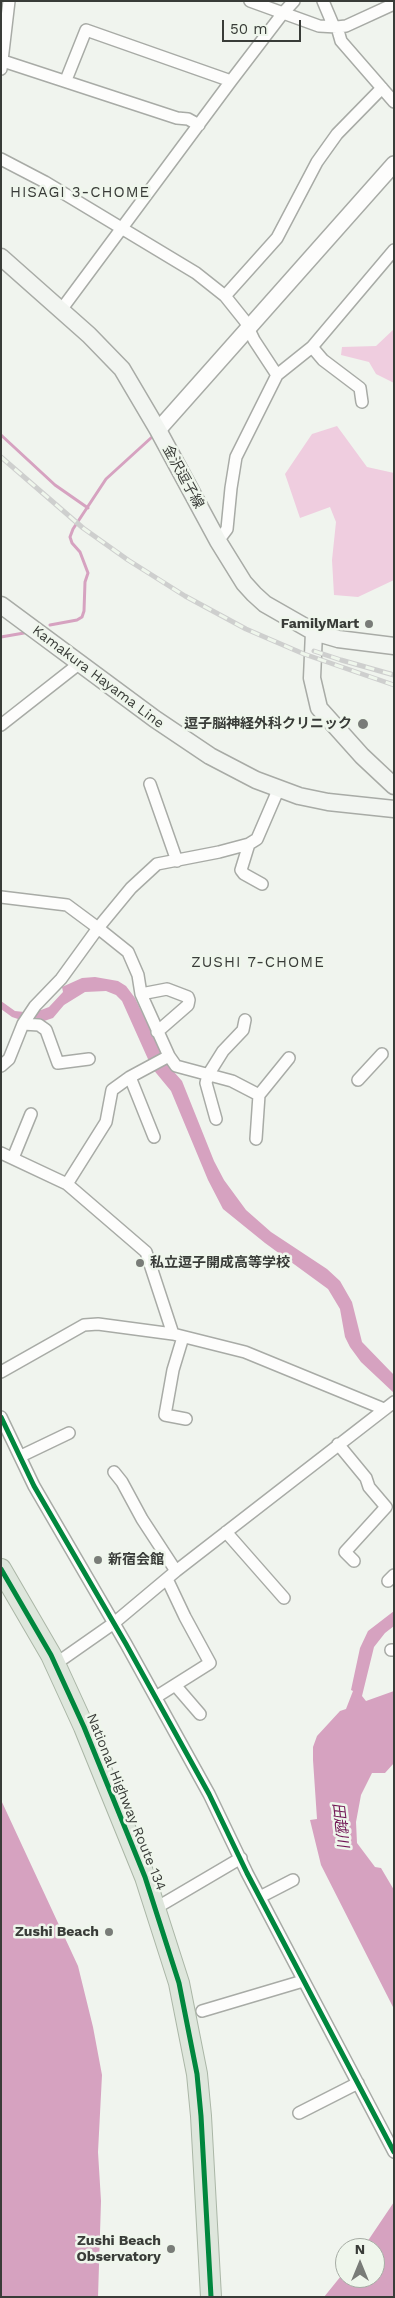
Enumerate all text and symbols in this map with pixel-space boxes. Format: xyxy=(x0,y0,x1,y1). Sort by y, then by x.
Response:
scale bar xyxy=(225,10,304,42)
text: 50 m xyxy=(230,20,267,38)
district label: HISAGI 3-CHOME xyxy=(8,184,152,202)
street label: 金沢逗子線 xyxy=(159,442,207,512)
place label: FamilyMart xyxy=(281,616,359,632)
marker: FamilyMart xyxy=(363,618,375,630)
street label: Kamakura Hayama Line xyxy=(29,622,167,732)
place label: 逗子脳神経外科クリニック xyxy=(184,716,352,732)
marker: 逗子脳神経外科クリニック xyxy=(356,717,370,731)
district label: ZUSHI 7-CHOME xyxy=(190,954,326,972)
place label: 私立逗子開成高等学校 xyxy=(150,1255,290,1271)
marker: 私立逗子開成高等学校 xyxy=(134,1257,146,1269)
place label: 新宿会館 xyxy=(108,1552,164,1568)
marker: 新宿会館 xyxy=(92,1554,104,1566)
street label: National Highway Route 134 xyxy=(83,1711,169,1893)
water label: 田越川 xyxy=(328,1802,352,1848)
place label: Zushi Beach xyxy=(15,1924,99,1940)
marker: Zushi Beach xyxy=(103,1926,115,1938)
place label: Zushi Beach Observatory xyxy=(76,2233,161,2266)
north arrow xyxy=(335,2238,385,2288)
text: N xyxy=(355,2241,365,2257)
marker: Zushi Beach Observatory xyxy=(165,2243,177,2255)

